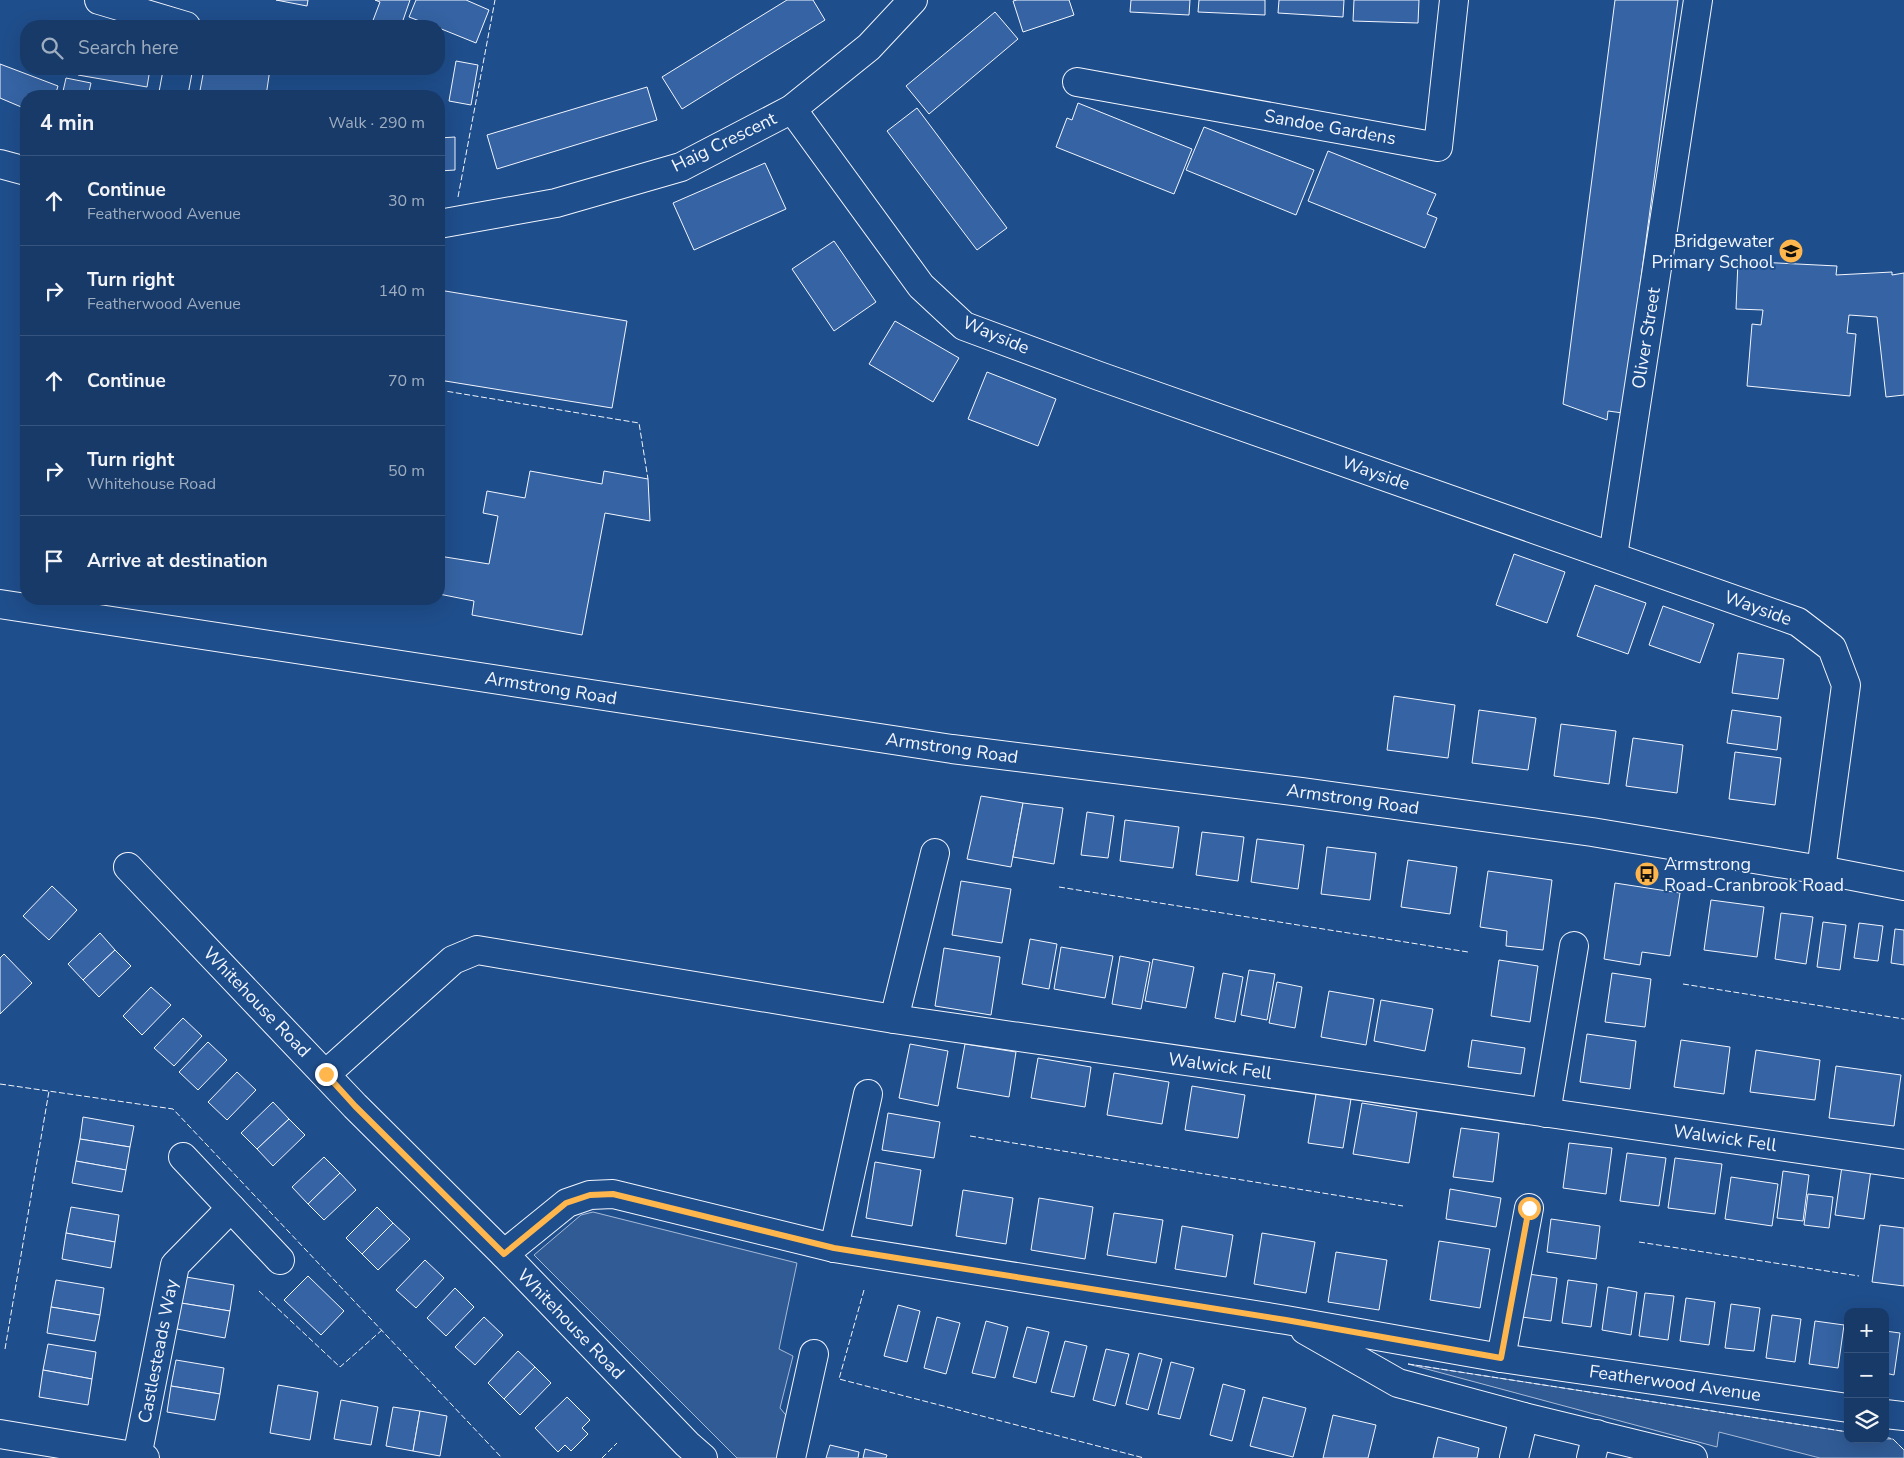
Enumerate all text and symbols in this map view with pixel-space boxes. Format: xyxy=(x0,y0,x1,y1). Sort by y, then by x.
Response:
search box xyxy=(20,20,445,75)
icon: search xyxy=(38,34,66,62)
text: Search here xyxy=(78,35,179,61)
street label: Sandoe Gardens xyxy=(1262,104,1398,150)
street label: Haig Crescent xyxy=(668,106,781,178)
text: 4 min xyxy=(40,109,94,137)
text: Walk · 290 m xyxy=(329,112,425,134)
text: Continue xyxy=(87,177,166,203)
icon: ahead xyxy=(40,187,68,215)
text: 30 m xyxy=(388,190,425,212)
text: Featherwood Avenue xyxy=(87,203,241,225)
place label: Bridgewater Primary School xyxy=(1651,229,1775,274)
school or university icon: Bridgewater Primary School xyxy=(1778,238,1804,264)
text: Turn right xyxy=(87,267,174,293)
icon: right xyxy=(40,277,68,305)
text: 140 m xyxy=(378,280,425,302)
street label: Oliver Street xyxy=(1626,285,1666,390)
text: Featherwood Avenue xyxy=(87,293,241,315)
street label: Wayside xyxy=(959,310,1033,360)
icon: ahead xyxy=(40,367,68,395)
text: Continue xyxy=(87,368,166,394)
text: 70 m xyxy=(388,370,425,392)
text: Turn right xyxy=(87,447,174,473)
street label: Wayside xyxy=(1339,450,1413,496)
icon: right xyxy=(40,457,68,485)
text: 50 m xyxy=(388,460,425,482)
text: Whitehouse Road xyxy=(87,473,216,495)
icon: arrive xyxy=(40,547,68,575)
text: Arrive at destination xyxy=(87,548,268,574)
street label: Wayside xyxy=(1721,585,1795,631)
street label: Armstrong Road xyxy=(483,666,619,710)
street label: Armstrong Road xyxy=(884,727,1020,769)
street label: Armstrong Road xyxy=(1285,778,1421,820)
place label: Armstrong Road-Cranbrook Road xyxy=(1664,852,1844,897)
bus stop icon: Armstrong Road-Cranbrook Road xyxy=(1634,861,1660,887)
street label: Whitehouse Road xyxy=(198,941,316,1063)
street label: Walwick Fell xyxy=(1167,1047,1274,1085)
route end xyxy=(315,1063,338,1086)
street label: Walwick Fell xyxy=(1672,1119,1779,1157)
route start xyxy=(1518,1197,1541,1220)
street label: Whitehouse Road xyxy=(512,1263,630,1385)
street label: Castlesteads Way xyxy=(132,1276,184,1425)
map controls xyxy=(1844,1308,1889,1443)
button: + xyxy=(1844,1308,1889,1353)
button: − xyxy=(1844,1353,1889,1398)
street label: Featherwood Avenue xyxy=(1588,1359,1762,1407)
button: layers xyxy=(1844,1398,1889,1443)

